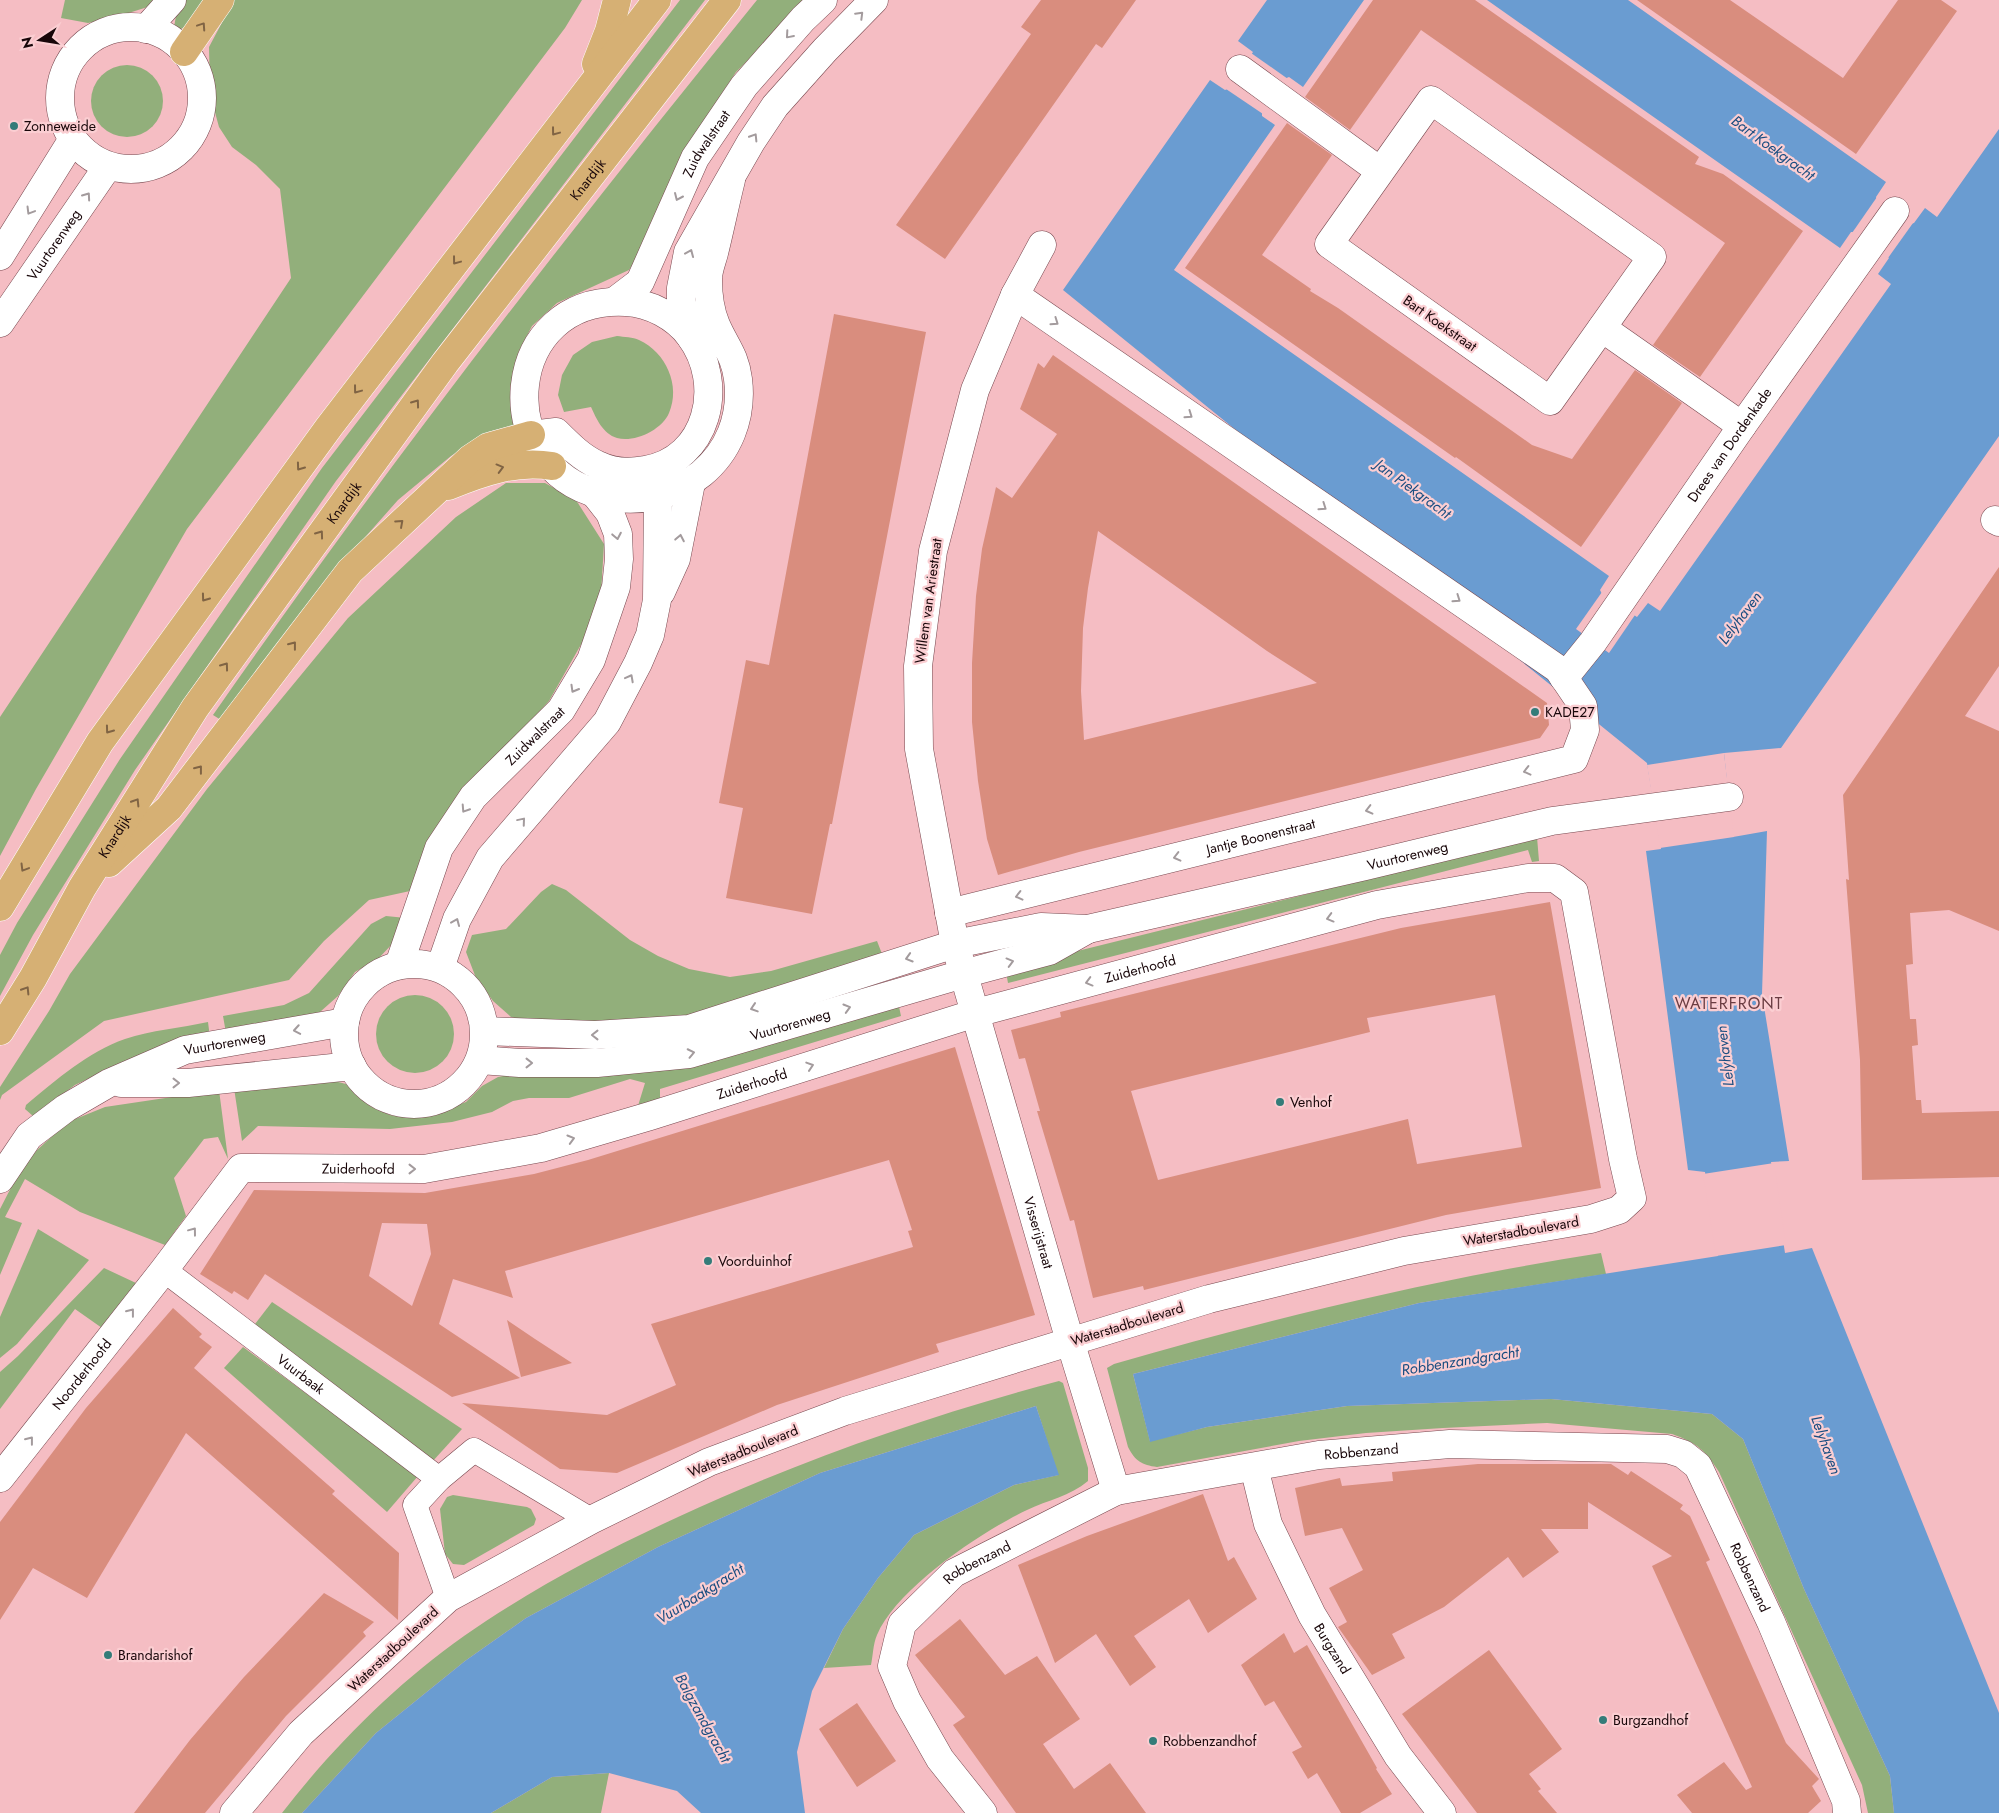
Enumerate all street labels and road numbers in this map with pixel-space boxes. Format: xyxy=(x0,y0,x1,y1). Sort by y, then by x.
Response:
street label: Zuidwalstraat xyxy=(678,105,735,181)
street label: Knardijk xyxy=(565,154,611,205)
street label: Vuurtorenweg xyxy=(22,205,85,284)
street label: Bart Koekstraat xyxy=(1399,290,1482,356)
street label: Drees van Dordenkade xyxy=(1682,383,1776,506)
street label: Knardijk xyxy=(322,477,366,528)
street label: Willem van Ariestraat xyxy=(909,536,947,665)
street label: Zuidwalstraat xyxy=(501,701,570,770)
street label: Knardijk xyxy=(93,810,136,862)
street label: Jantje Boonenstraat xyxy=(1202,813,1318,860)
street label: Vuurtorenweg xyxy=(1365,836,1450,875)
street label: Zuiderhoofd xyxy=(1102,950,1178,988)
street label: Vuurtorenweg xyxy=(748,1003,833,1046)
street label: Vuurtorenweg xyxy=(182,1026,267,1060)
street label: Zuiderhoofd xyxy=(714,1063,790,1104)
street label: Zuiderhoofd xyxy=(322,1158,395,1179)
street label: Visserijstraat xyxy=(1019,1194,1059,1272)
street label: Waterstadboulevard xyxy=(1462,1211,1580,1251)
street label: Waterstadboulevard xyxy=(1068,1297,1186,1351)
street label: Noorderhoofd xyxy=(47,1335,116,1414)
street label: Vuurbaak xyxy=(273,1349,330,1399)
street label: Waterstadboulevard xyxy=(685,1420,801,1482)
street label: Robbenzand xyxy=(1323,1438,1399,1465)
street label: Robbenzand xyxy=(938,1536,1014,1589)
street label: Robbenzand xyxy=(1725,1539,1775,1615)
street label: Waterstadboulevard xyxy=(343,1602,443,1696)
street label: Burgzand xyxy=(1309,1619,1356,1678)

